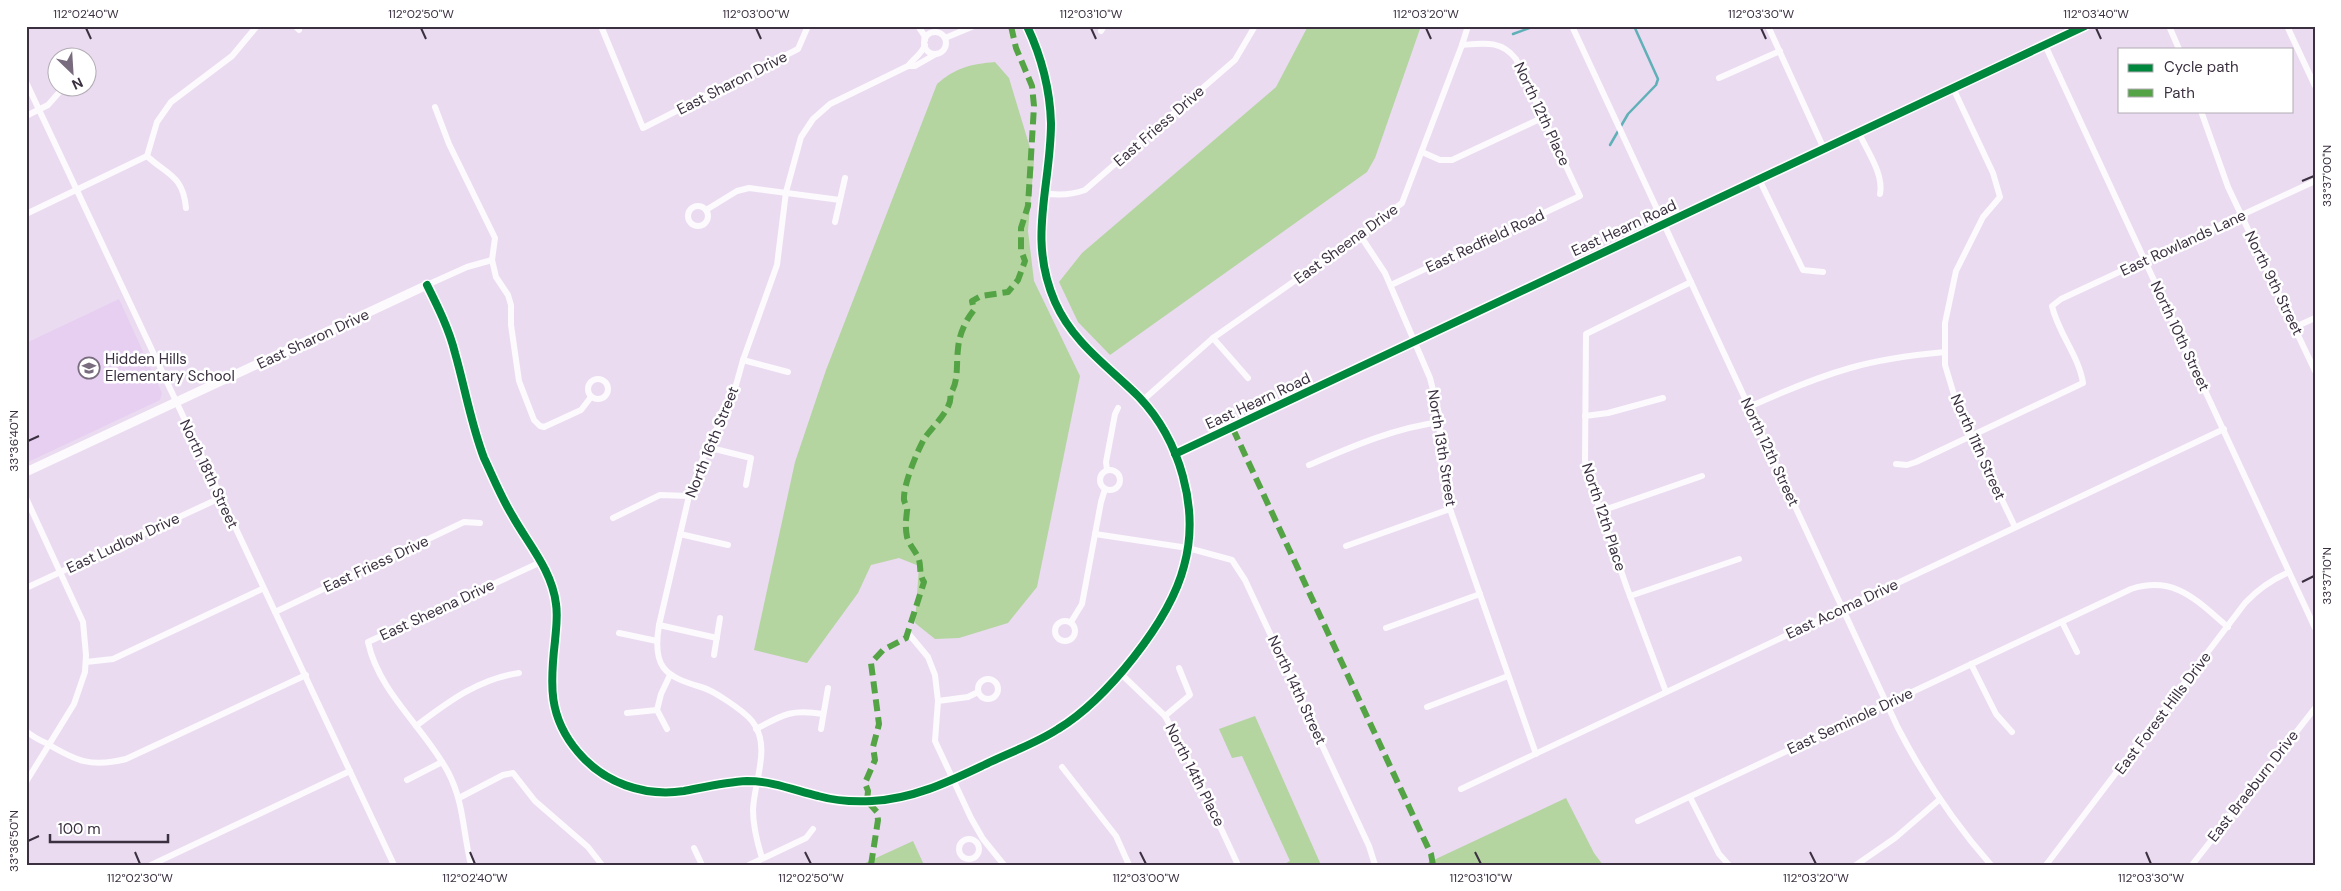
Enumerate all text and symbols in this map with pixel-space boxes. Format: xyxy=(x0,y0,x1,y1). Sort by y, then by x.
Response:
text: 112°02'40"W xyxy=(53,6,119,22)
text: 112°02'50"W xyxy=(388,6,454,22)
text: 112°03'00"W xyxy=(722,6,790,22)
text: 112°03'10"W xyxy=(1060,6,1123,22)
text: 112°03'20"W xyxy=(1393,6,1459,22)
text: 112°03'30"W xyxy=(1728,6,1794,22)
text: 112°03'40"W xyxy=(2063,6,2129,22)
street label: East Sharon Drive xyxy=(673,47,791,119)
north arrow xyxy=(48,48,98,98)
legend xyxy=(2118,48,2294,112)
text: Cycle path xyxy=(2164,57,2239,77)
street label: North 12th Place xyxy=(1509,59,1575,169)
text: N xyxy=(69,73,86,94)
street label: East Friess Drive xyxy=(1109,81,1209,171)
text: Path xyxy=(2164,83,2195,103)
text: 33°37'00"N xyxy=(2319,145,2335,207)
street label: East Hearn Road xyxy=(1568,195,1680,261)
street label: East Sheena Drive xyxy=(1290,199,1402,289)
street label: East Redfield Road xyxy=(1422,205,1548,277)
street label: East Rowlands Lane xyxy=(2117,205,2249,281)
street label: North 9th Street xyxy=(2240,228,2308,339)
street label: North 10th Street xyxy=(2146,278,2214,394)
street label: East Sharon Drive xyxy=(254,304,372,374)
place label: Hidden Hills Elementary School xyxy=(105,349,235,386)
school or university icon: Hidden Hills Elementary School xyxy=(77,356,101,380)
street label: East Hearn Road xyxy=(1202,368,1314,434)
street label: North 16th Street xyxy=(681,383,743,501)
street label: North 13th Street xyxy=(1423,388,1461,508)
street label: North 11th Street xyxy=(1946,391,2010,503)
street label: North 12th Street xyxy=(1736,394,1804,510)
text: 33°36'40"N xyxy=(6,410,22,472)
street label: North 18th Street xyxy=(175,416,243,532)
street label: North 12th Place xyxy=(1577,460,1631,574)
street label: East Ludlow Drive xyxy=(63,508,183,578)
street label: East Friess Drive xyxy=(320,531,432,597)
text: 33°37'10"N xyxy=(2319,547,2335,605)
street label: East Acoma Drive xyxy=(1783,574,1901,644)
street label: East Sheena Drive xyxy=(376,575,498,645)
street label: North 14th Street xyxy=(1263,632,1331,748)
street label: East Forest Hills Drive xyxy=(2110,648,2216,778)
street label: East Seminole Drive xyxy=(1784,683,1916,759)
street label: North 14th Place xyxy=(1160,720,1230,830)
street label: East Braeburn Drive xyxy=(2203,726,2303,846)
text: 33°36'50"N xyxy=(6,810,22,872)
scale bar xyxy=(50,811,168,843)
text: 100 m xyxy=(58,819,101,839)
text: 112°02'30"W xyxy=(107,870,173,886)
text: 112°02'40"W xyxy=(442,870,508,886)
text: 112°02'50"W xyxy=(778,870,844,886)
text: 112°03'00"W xyxy=(1112,870,1180,886)
text: 112°03'10"W xyxy=(1450,870,1513,886)
text: 112°03'20"W xyxy=(1783,870,1849,886)
text: 112°03'30"W xyxy=(2118,870,2184,886)

